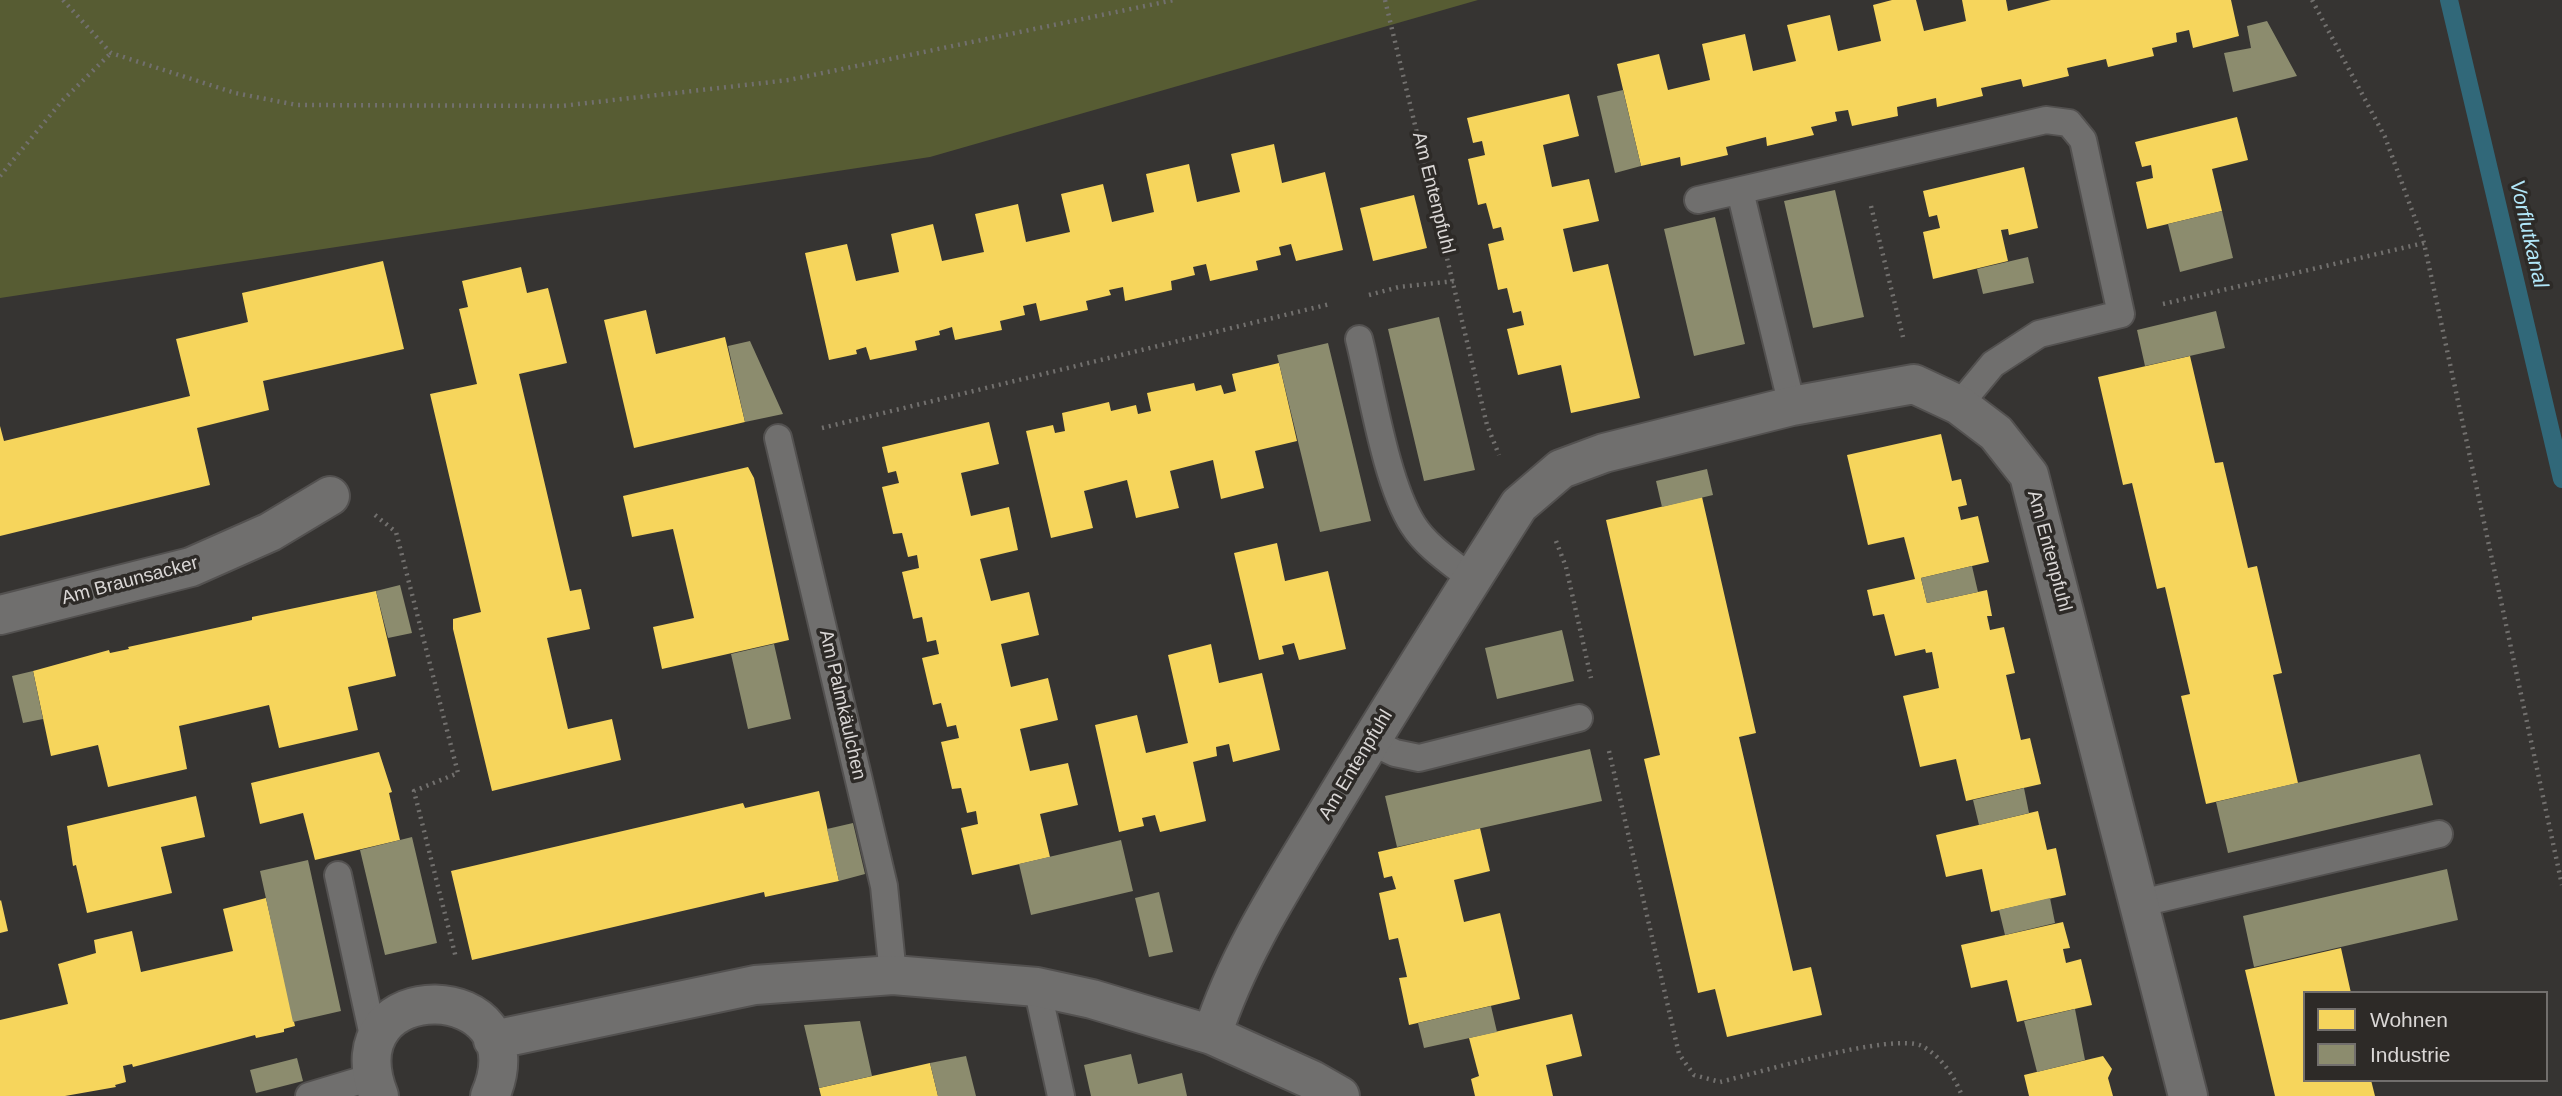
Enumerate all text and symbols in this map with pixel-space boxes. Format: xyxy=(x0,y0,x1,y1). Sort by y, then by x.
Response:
street label: Am Entenpfuhl xyxy=(1407,130,1459,256)
water label: Vorflutkanal xyxy=(2503,178,2553,290)
street label: Am Entenpfuhl xyxy=(2022,488,2076,614)
street label: Am Braunsacker xyxy=(59,552,201,610)
street label: Am Palmkäulchen xyxy=(814,628,870,782)
street label: Am Entenpfuhl xyxy=(1314,706,1398,824)
legend xyxy=(2303,991,2548,1082)
text: Wohnen xyxy=(2370,1008,2448,1031)
text: Industrie xyxy=(2370,1043,2451,1066)

